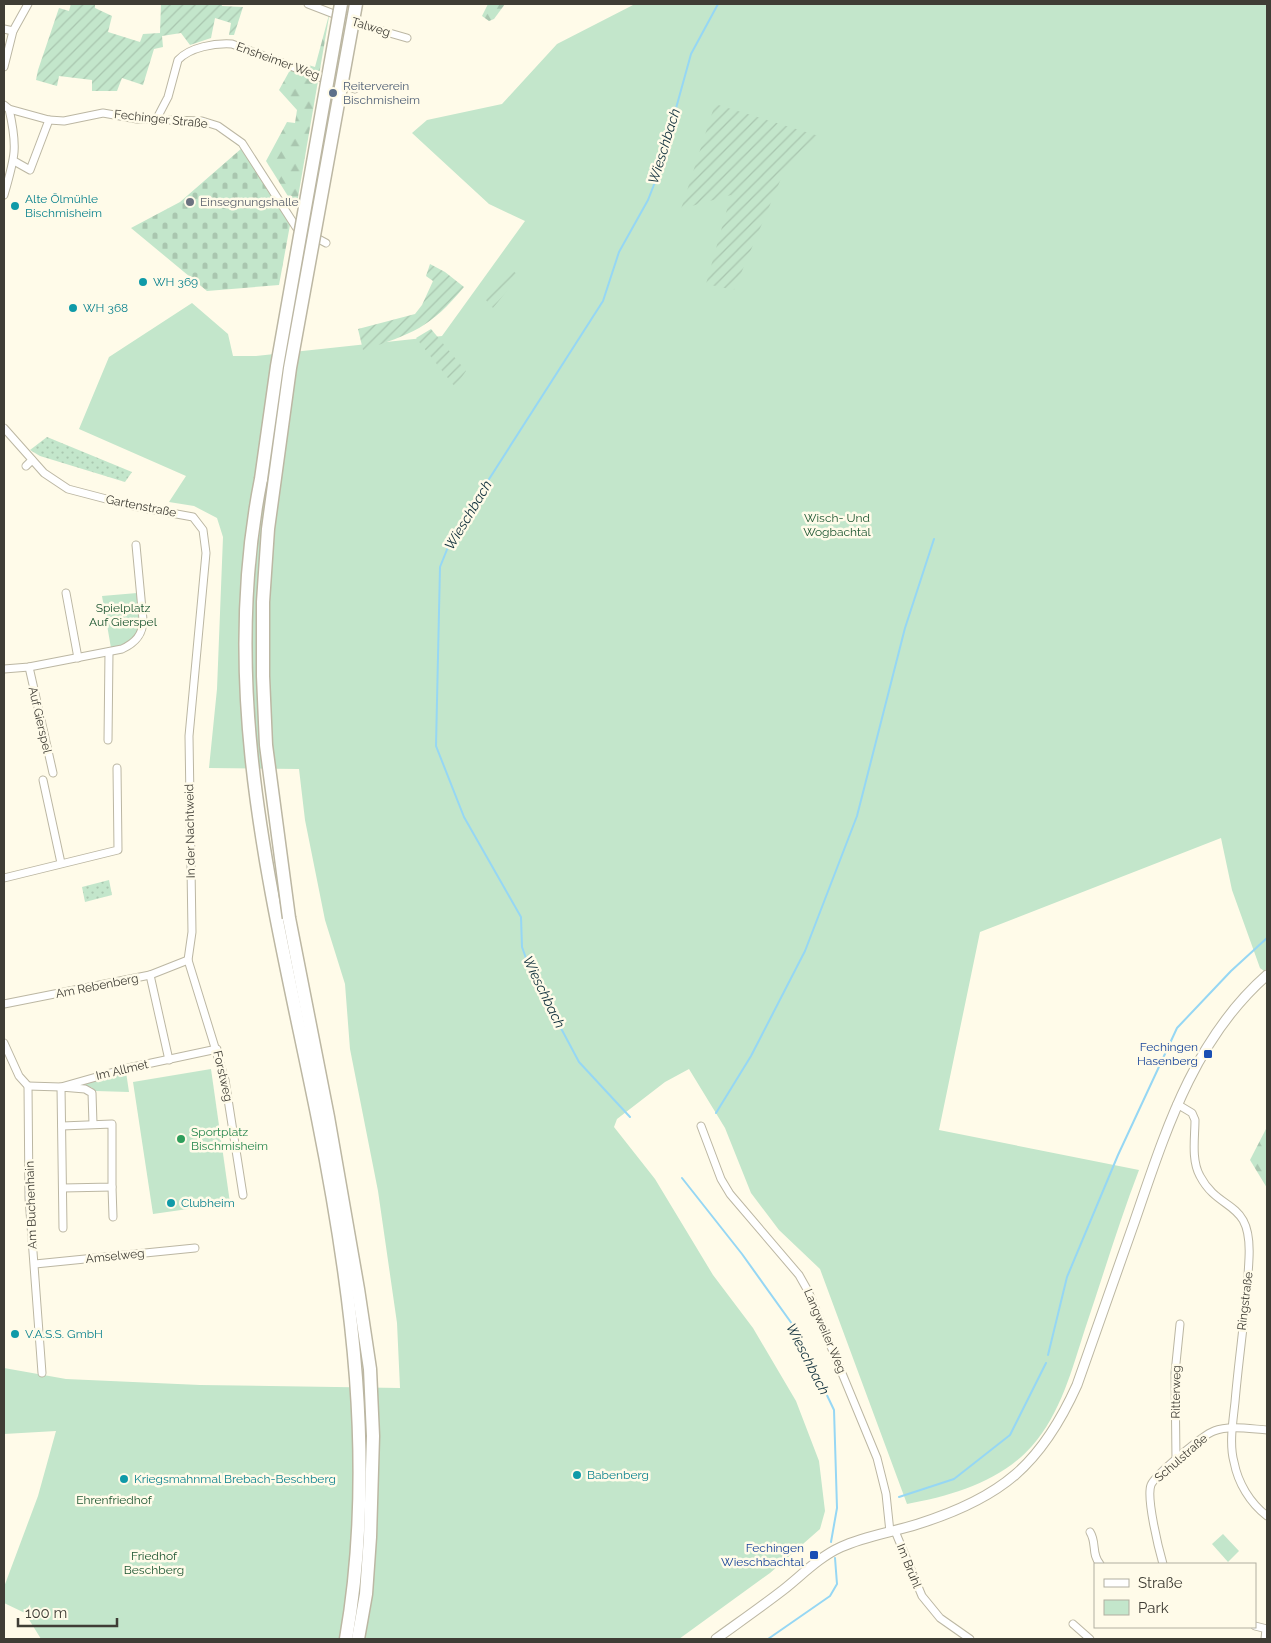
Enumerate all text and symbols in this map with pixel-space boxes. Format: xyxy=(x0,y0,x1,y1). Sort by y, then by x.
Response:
street label: Talweg xyxy=(350,15,392,39)
street label: Ensheimer Weg xyxy=(234,39,322,83)
place label: Reiterverein Bischmisheim xyxy=(343,79,420,107)
marker: Reiterverein Bischmisheim xyxy=(327,87,339,99)
water label: Wieschbach xyxy=(645,106,683,186)
street label: Fechinger Straße xyxy=(114,107,208,131)
place label: Alte Ölmühle Bischmisheim xyxy=(25,192,102,220)
place label: Einsegnungshalle xyxy=(200,195,299,209)
marker: Einsegnungshalle xyxy=(184,196,196,208)
marker: Alte Ölmühle Bischmisheim xyxy=(9,200,21,212)
place label: WH 369 xyxy=(153,275,198,289)
marker: WH 369 xyxy=(137,276,149,288)
place label: WH 368 xyxy=(83,301,128,315)
marker: WH 368 xyxy=(67,302,79,314)
water label: Wieschbach xyxy=(441,477,495,553)
street label: Gartenstraße xyxy=(105,492,177,520)
park label: Wisch- Und Wogbachtal xyxy=(803,511,872,539)
park label: Spielplatz Auf Gierspel xyxy=(89,601,158,629)
street label: Auf Gierspel xyxy=(26,685,55,755)
street label: In der Nachtweid xyxy=(182,784,198,878)
water label: Wieschbach xyxy=(520,953,568,1031)
street label: Am Rebenberg xyxy=(54,971,140,1001)
place label: Fechingen Hasenberg xyxy=(1137,1040,1198,1068)
marker: Fechingen Hasenberg xyxy=(1202,1048,1214,1060)
street label: Forstweg xyxy=(210,1049,236,1103)
street label: Im Allmet xyxy=(94,1057,150,1083)
place label: Sportplatz Bischmisheim xyxy=(191,1125,268,1153)
marker: Sportplatz Bischmisheim xyxy=(175,1133,187,1145)
street label: Am Buchenhain xyxy=(22,1161,40,1249)
place label: Clubheim xyxy=(181,1196,235,1210)
marker: Clubheim xyxy=(165,1197,177,1209)
street label: Amselweg xyxy=(85,1246,145,1266)
street label: Ringstraße xyxy=(1234,1271,1256,1331)
street label: Langweiler Weg xyxy=(801,1287,849,1375)
water label: Wieschbach xyxy=(783,1321,833,1398)
place label: V.A.S.S. GmbH xyxy=(25,1327,103,1341)
marker: V.A.S.S. GmbH xyxy=(9,1328,21,1340)
street label: Ritterweg xyxy=(1169,1365,1183,1419)
street label: Schulstraße xyxy=(1152,1431,1210,1485)
place label: Babenberg xyxy=(587,1468,649,1482)
marker: Babenberg xyxy=(571,1469,583,1481)
place label: Kriegsmahnmal Brebach-Beschberg xyxy=(134,1472,336,1486)
marker: Kriegsmahnmal Brebach-Beschberg xyxy=(118,1473,130,1485)
park label: Ehrenfriedhof xyxy=(76,1493,153,1507)
place label: Fechingen Wieschbachtal xyxy=(721,1541,805,1569)
street label: Im Brühl xyxy=(894,1542,925,1591)
park label: Friedhof Beschberg xyxy=(124,1549,184,1577)
marker: Fechingen Wieschbachtal xyxy=(808,1549,820,1561)
legend xyxy=(1094,1563,1256,1628)
text: Straße xyxy=(1138,1574,1183,1592)
scale bar xyxy=(18,1596,116,1628)
text: Park xyxy=(1138,1599,1169,1617)
text: 100 m xyxy=(25,1604,67,1622)

